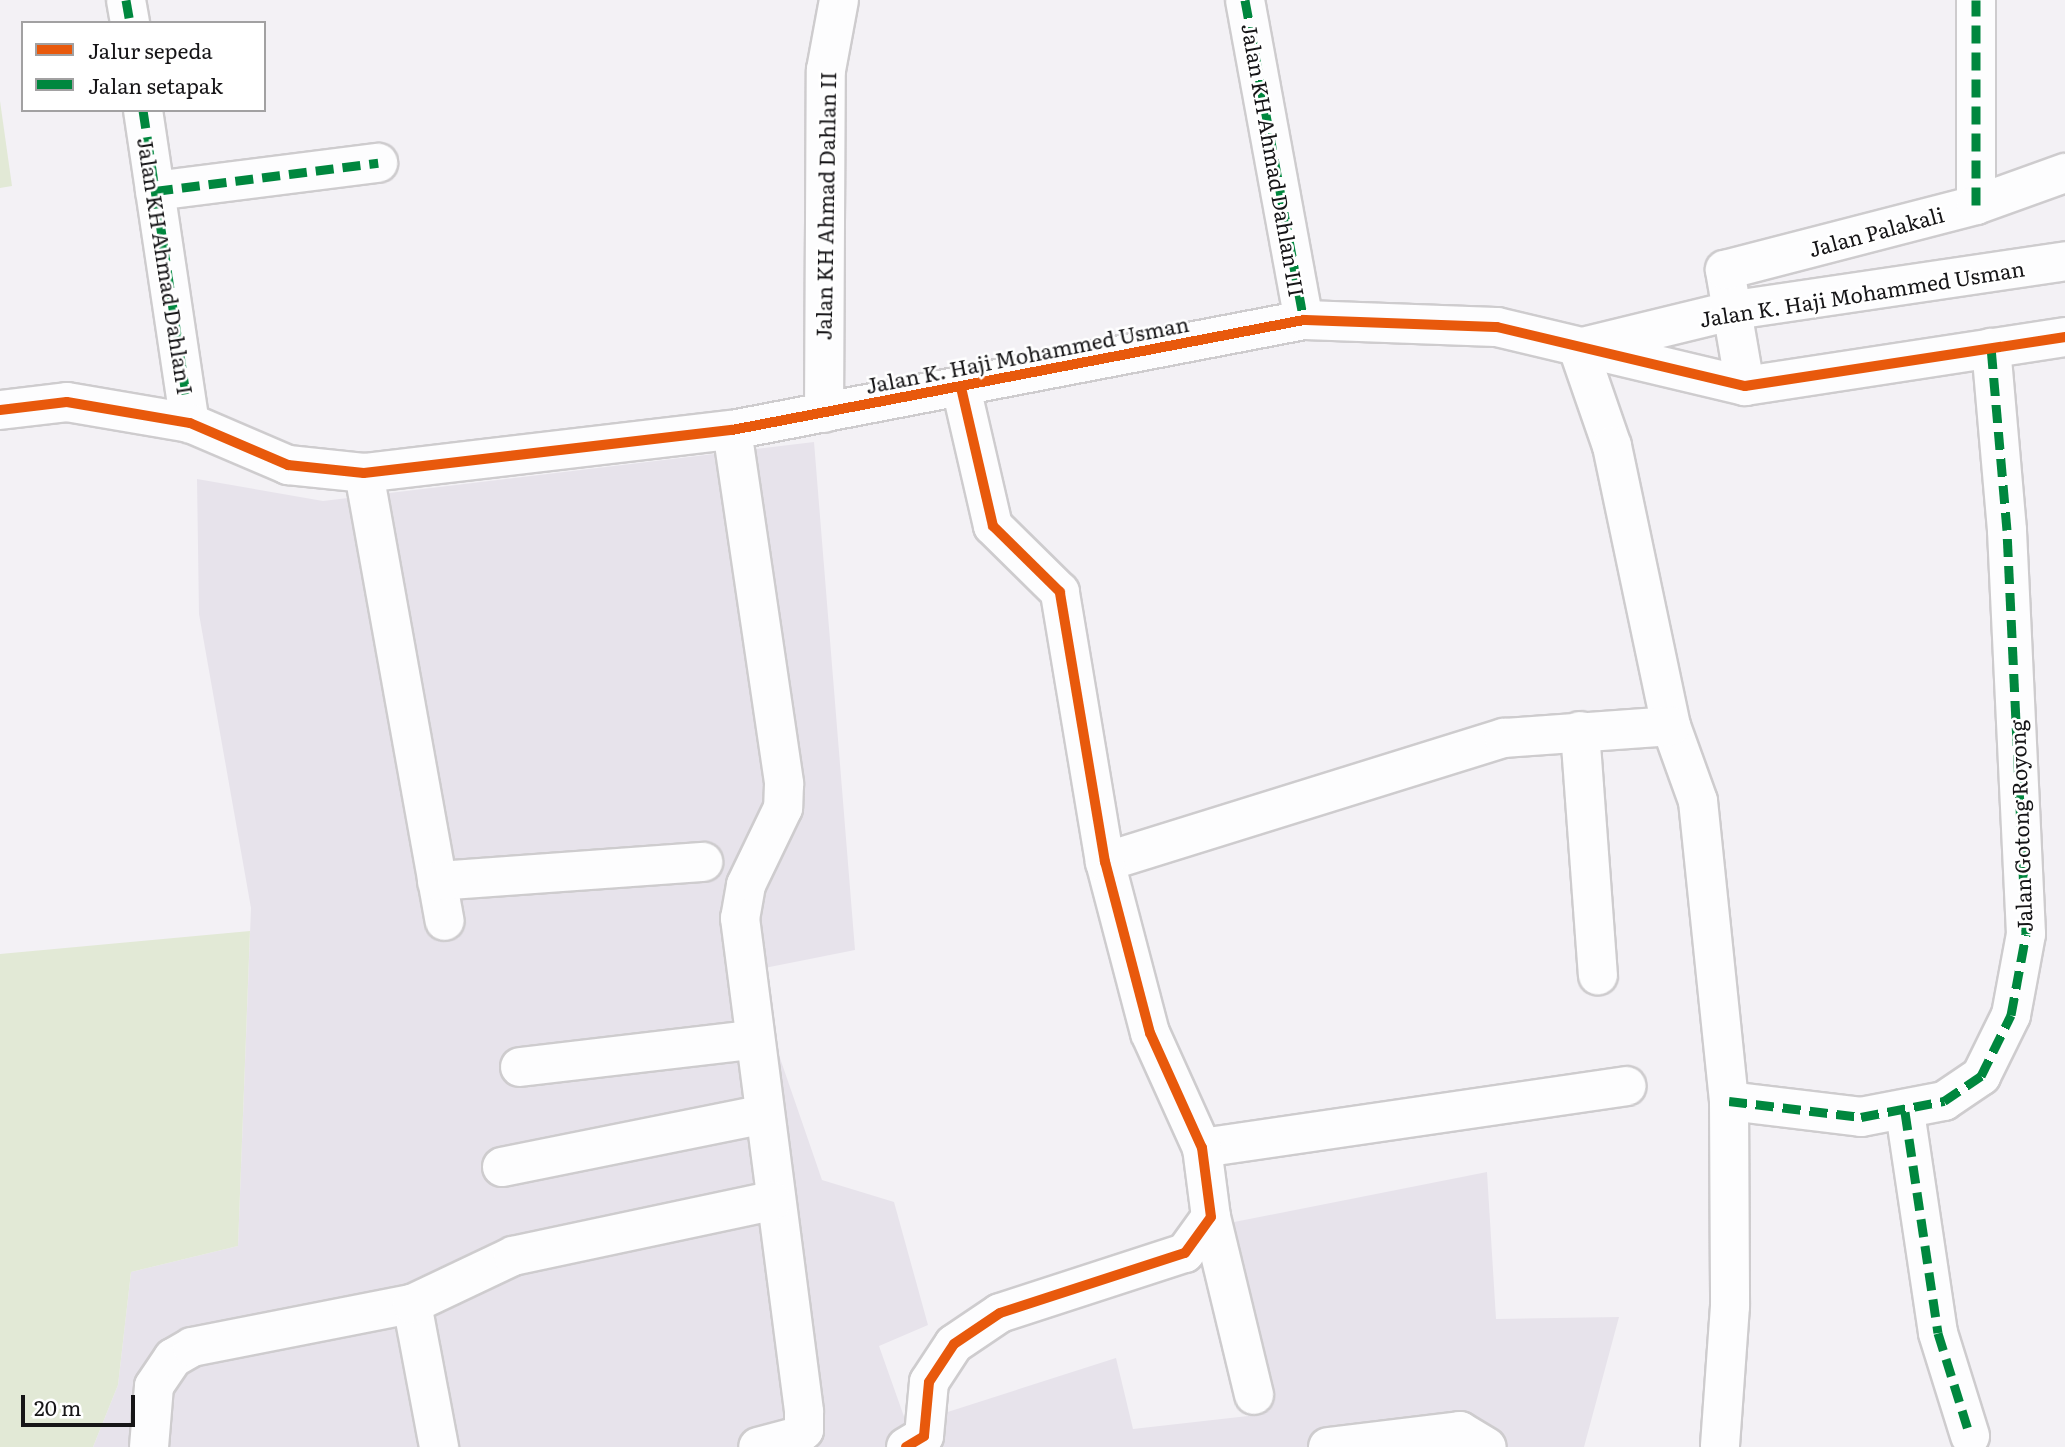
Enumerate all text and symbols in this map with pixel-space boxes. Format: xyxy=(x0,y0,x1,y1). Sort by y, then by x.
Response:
legend xyxy=(21,21,266,112)
street label: Jalan KH Ahmad Dahlan III xyxy=(1238,21,1310,299)
text: Jalur sepeda xyxy=(88,34,213,65)
text: Jalan setapak xyxy=(88,69,223,100)
street label: Jalan KH Ahmad Dahlan II xyxy=(810,72,840,340)
street label: Jalan KH Ahmad Dahlan I xyxy=(133,136,199,396)
street label: Jalan Palakali xyxy=(1806,201,1946,261)
street label: Jalan K. Haji Mohammed Usman xyxy=(1698,255,2026,331)
street label: Jalan K. Haji Mohammed Usman xyxy=(863,310,1191,398)
street label: Jalan Gotong Royong xyxy=(2004,719,2036,933)
scale bar xyxy=(24,1380,138,1424)
text: 20 m xyxy=(34,1391,81,1422)

